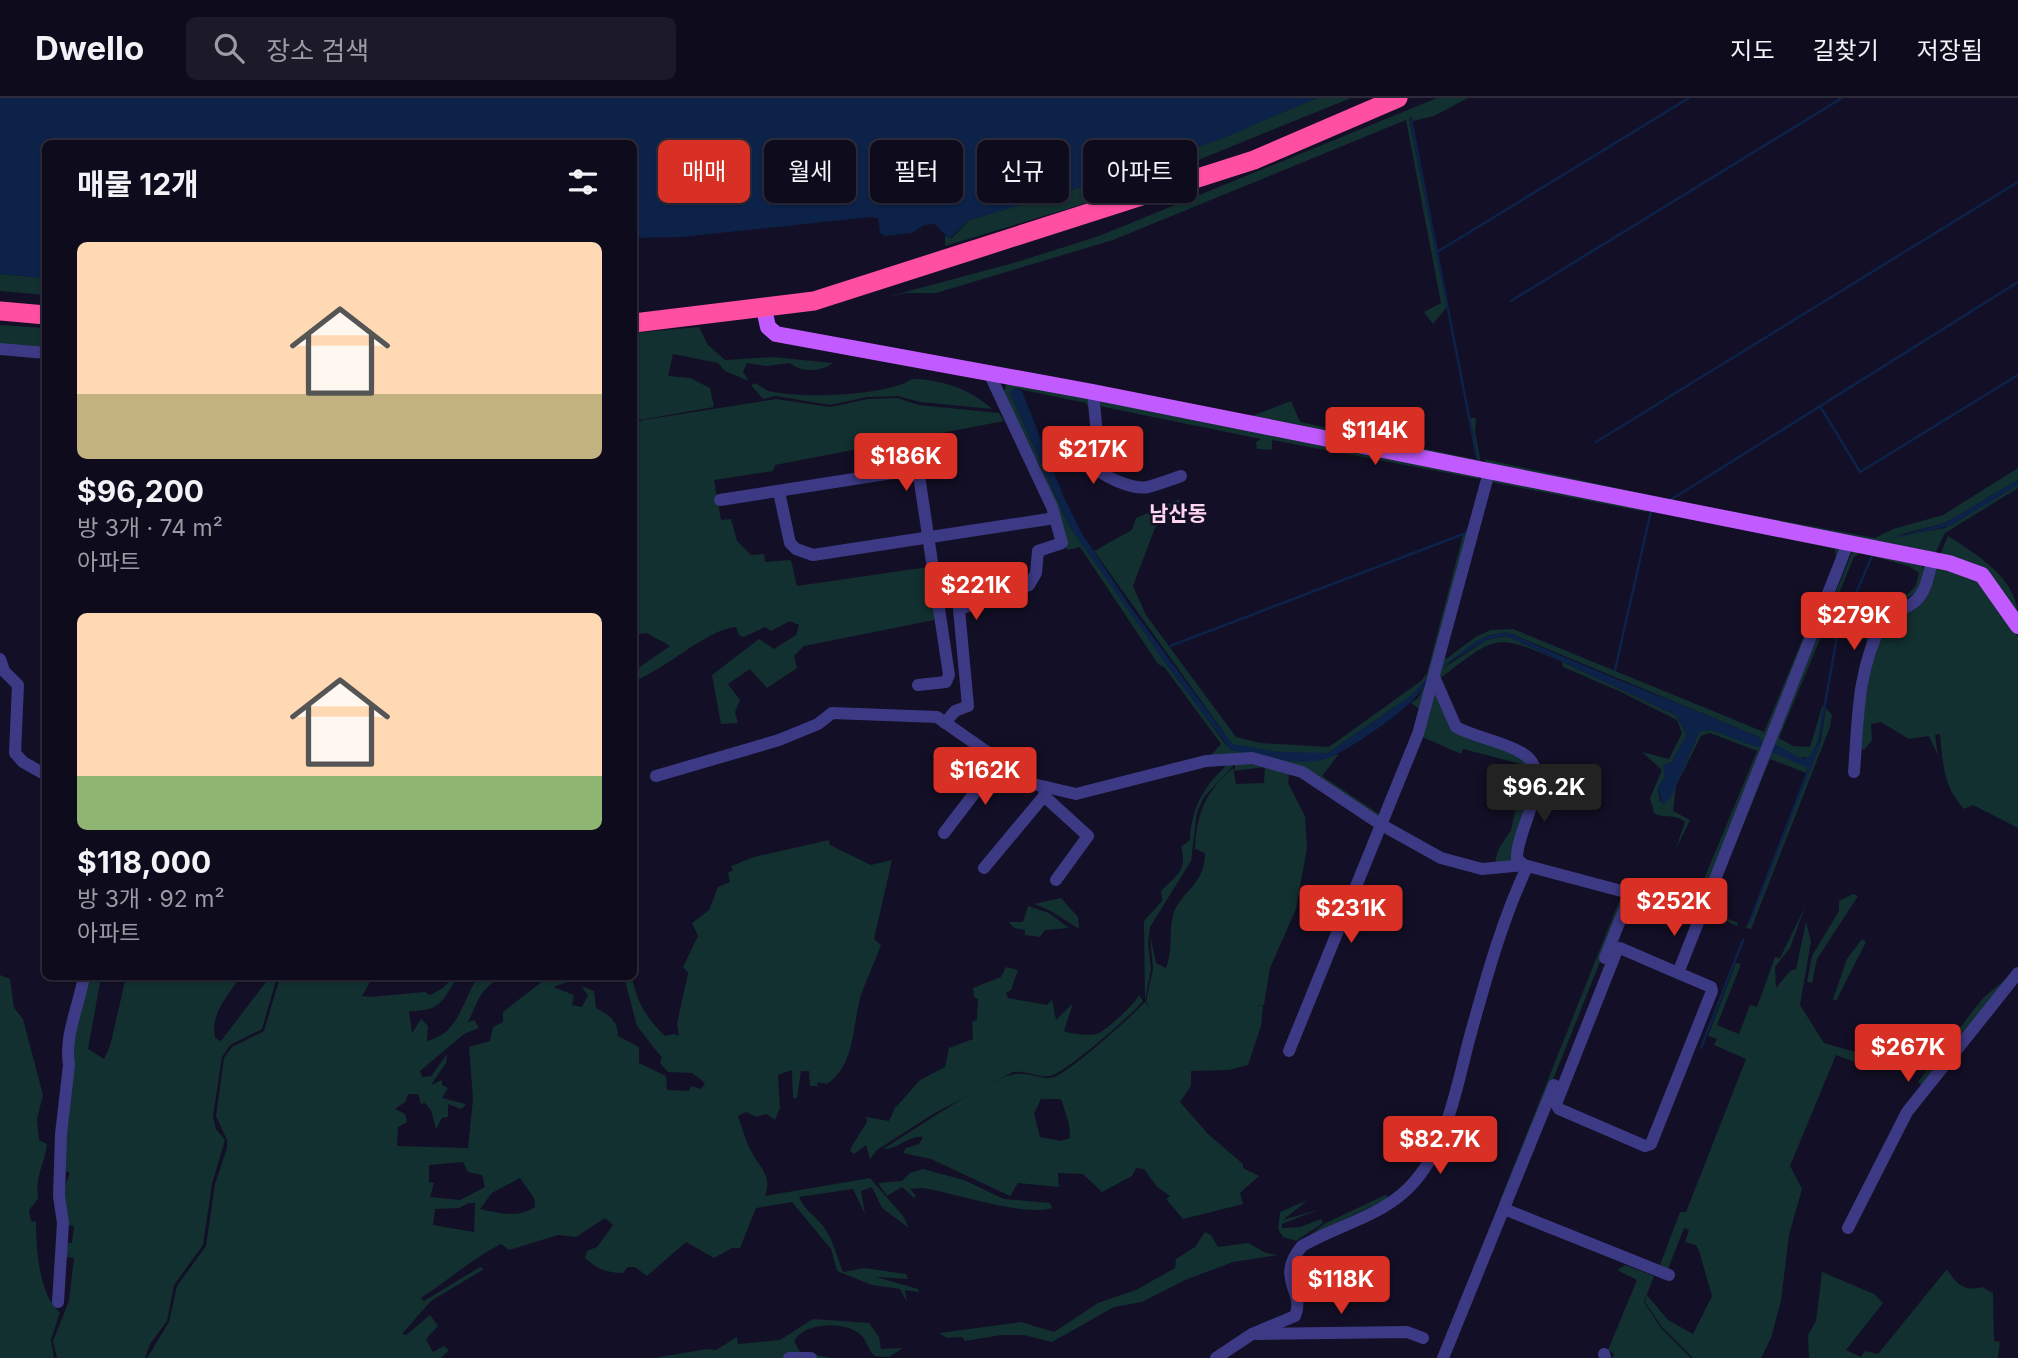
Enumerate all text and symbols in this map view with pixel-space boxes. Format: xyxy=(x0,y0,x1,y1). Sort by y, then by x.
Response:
search box xyxy=(186,17,676,80)
text: Dwello xyxy=(35,28,144,68)
icon: search xyxy=(210,29,248,67)
text: 장소 검색 xyxy=(266,35,369,66)
text: 지도 xyxy=(1730,36,1775,65)
text: 길찾기 xyxy=(1813,36,1879,65)
text: 저장됨 xyxy=(1917,36,1983,65)
chip: 매매 xyxy=(658,140,750,203)
chip: 월세 xyxy=(764,140,856,203)
chip: 필터 xyxy=(870,140,963,203)
chip: 신규 xyxy=(977,140,1069,203)
chip: 아파트 xyxy=(1083,140,1197,203)
icon: filters xyxy=(564,163,602,201)
text: 매물 12개 xyxy=(77,166,199,202)
icon: home xyxy=(277,288,403,414)
pin: $114K xyxy=(1326,408,1424,467)
text: $114K xyxy=(1342,416,1409,444)
pin: $217K xyxy=(1044,426,1142,486)
pin: $186K xyxy=(857,434,955,493)
text: $217K xyxy=(1058,435,1128,463)
text: $186K xyxy=(870,442,942,470)
text: $96,200 xyxy=(77,473,204,509)
district label: 남산동 xyxy=(1149,501,1207,526)
text: 방 3개 · 74 m² xyxy=(77,514,223,542)
text: 아파트 xyxy=(77,548,140,576)
pin: $221K xyxy=(927,562,1025,622)
text: $221K xyxy=(941,571,1011,599)
pin: $279K xyxy=(1805,592,1903,652)
text: $279K xyxy=(1817,601,1891,629)
icon: home xyxy=(277,659,403,785)
pin: $162K xyxy=(936,748,1034,807)
text: $162K xyxy=(950,756,1020,784)
pin: $96.2K xyxy=(1487,764,1601,824)
text: $96.2K xyxy=(1503,773,1585,801)
text: $118,000 xyxy=(77,844,211,880)
pin: $252K xyxy=(1625,878,1723,938)
text: 방 3개 · 92 m² xyxy=(77,885,225,913)
pin: $231K xyxy=(1302,886,1400,945)
text: $252K xyxy=(1636,887,1712,915)
text: $231K xyxy=(1316,894,1386,922)
text: 아파트 xyxy=(77,919,140,947)
pin: $267K xyxy=(1859,1024,1957,1084)
text: $267K xyxy=(1871,1033,1945,1061)
pin: $82.7K xyxy=(1383,1116,1497,1176)
text: $82.7K xyxy=(1399,1125,1481,1153)
pin: $118K xyxy=(1292,1256,1390,1316)
text: $118K xyxy=(1308,1265,1374,1293)

